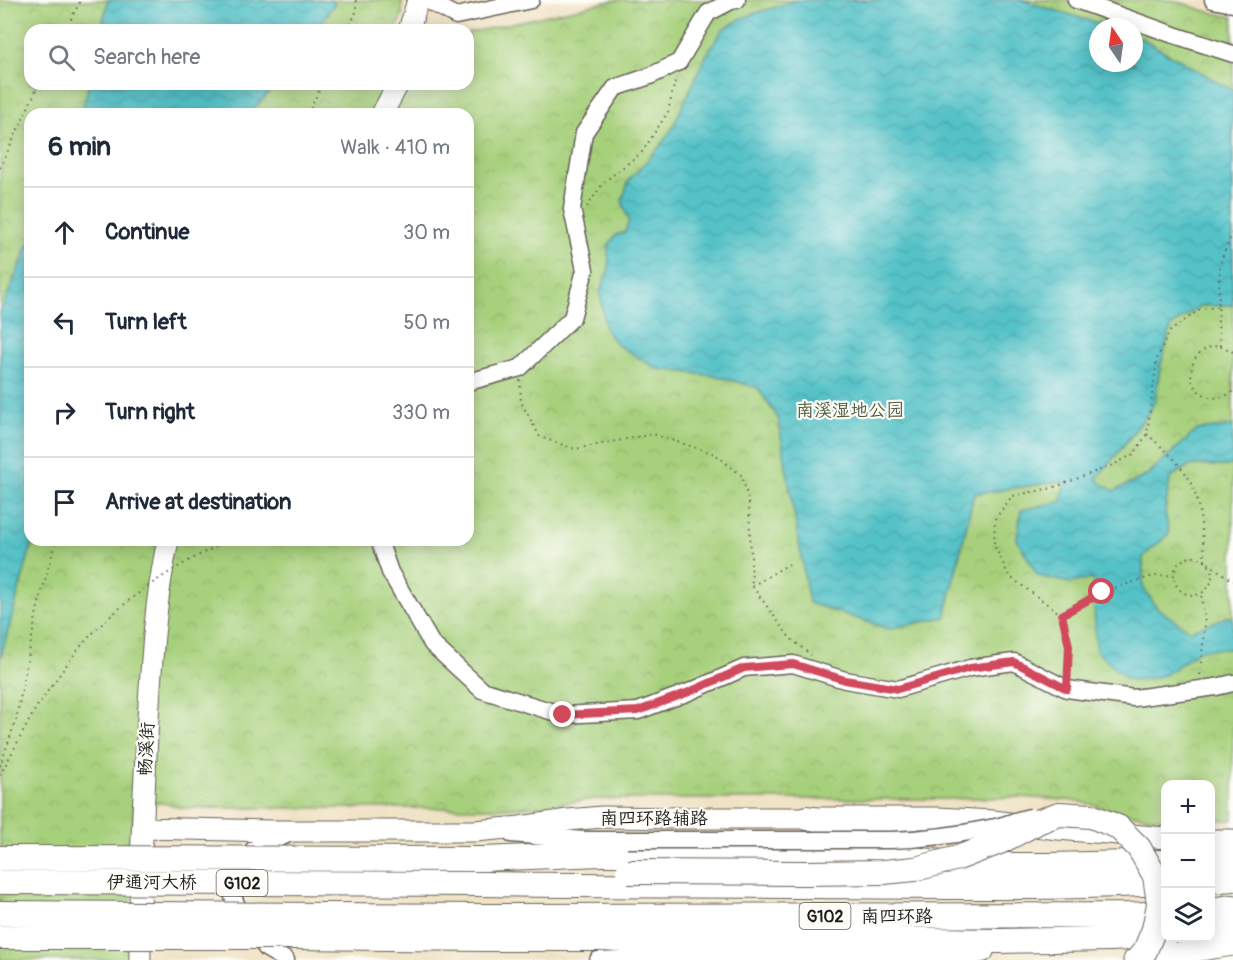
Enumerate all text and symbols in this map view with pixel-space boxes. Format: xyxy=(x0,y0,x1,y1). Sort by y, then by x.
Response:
north arrow xyxy=(1089,18,1143,72)
search box xyxy=(24,24,474,90)
icon: search xyxy=(45,41,78,74)
text: Search here xyxy=(93,43,200,71)
text: 6 min xyxy=(48,131,111,163)
text: Walk · 410 m xyxy=(340,135,450,160)
icon: ahead xyxy=(48,216,81,249)
text: Continue xyxy=(105,218,189,246)
text: 30 m xyxy=(403,220,450,245)
icon: left xyxy=(48,306,81,339)
text: Turn left xyxy=(105,308,187,336)
text: 50 m xyxy=(403,310,450,335)
icon: right xyxy=(48,396,81,429)
text: Turn right xyxy=(105,398,195,426)
park label: 南溪湿地公园 xyxy=(796,399,904,422)
text: 330 m xyxy=(392,400,450,425)
icon: arrive xyxy=(48,486,81,519)
text: Arrive at destination xyxy=(105,488,291,516)
route start xyxy=(1088,578,1114,604)
route end xyxy=(549,701,575,727)
street label: 畅溪街 xyxy=(134,721,159,777)
map controls xyxy=(1161,780,1215,942)
button: + xyxy=(1161,780,1215,834)
street label: 南四环路辅路 xyxy=(600,807,708,830)
button: − xyxy=(1161,834,1215,888)
road number: G102 xyxy=(216,870,268,896)
street label: 伊通河大桥 xyxy=(107,871,197,894)
button: layers xyxy=(1161,888,1215,942)
road number: G102 xyxy=(800,903,850,929)
street label: 南四环路 xyxy=(861,905,933,928)

